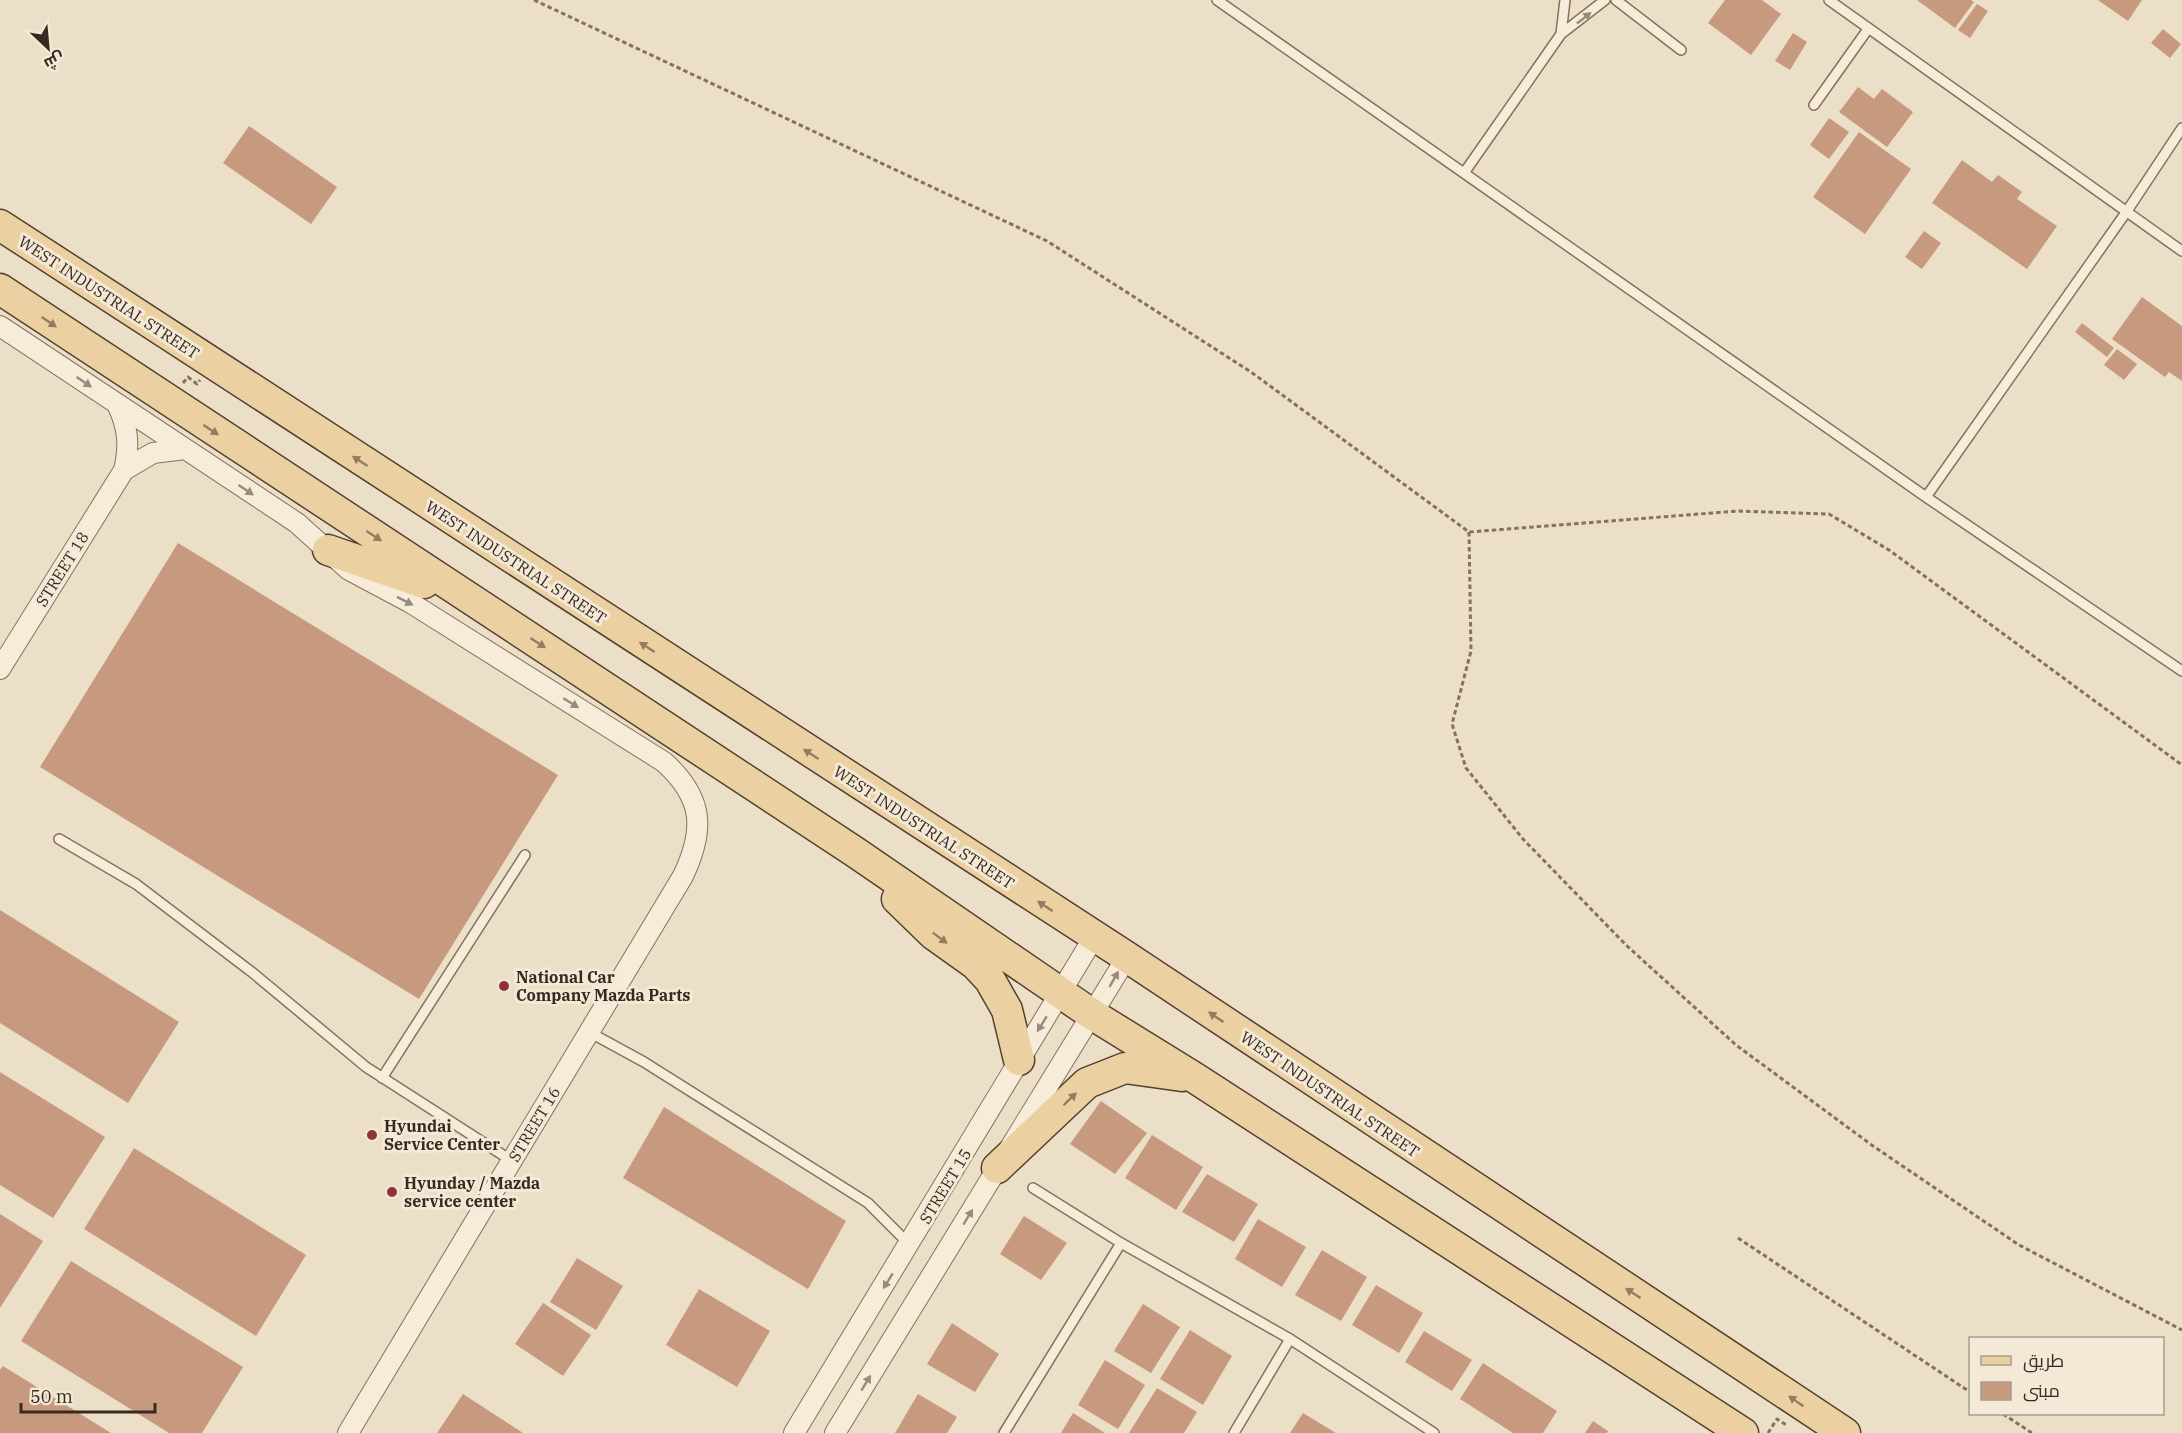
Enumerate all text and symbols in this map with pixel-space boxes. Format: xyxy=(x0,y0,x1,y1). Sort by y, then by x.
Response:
one-way arrow xyxy=(1575,12,1591,24)
north arrow xyxy=(18,18,78,78)
text: ش xyxy=(41,48,68,75)
street label: WEST INDUSTRIAL STREET xyxy=(15,231,203,363)
one-way arrow xyxy=(40,316,56,328)
one-way arrow xyxy=(75,376,91,388)
one-way arrow xyxy=(203,424,219,435)
one-way arrow xyxy=(353,455,369,467)
one-way arrow xyxy=(238,484,254,495)
street label: WEST INDUSTRIAL STREET xyxy=(422,496,610,628)
street label: STREET 18 xyxy=(31,528,93,610)
one-way arrow xyxy=(366,531,383,542)
one-way arrow xyxy=(396,595,414,605)
one-way arrow xyxy=(529,637,545,649)
one-way arrow xyxy=(639,642,655,653)
one-way arrow xyxy=(563,698,579,709)
one-way arrow xyxy=(803,748,819,759)
street label: WEST INDUSTRIAL STREET xyxy=(830,761,1018,893)
one-way arrow xyxy=(1037,900,1053,911)
one-way arrow xyxy=(932,932,948,945)
place label: National Car Company Mazda Parts xyxy=(516,967,690,1005)
one-way arrow xyxy=(1108,971,1119,987)
marker: National Car Company Mazda Parts xyxy=(497,979,511,993)
one-way arrow xyxy=(1208,1011,1224,1023)
one-way arrow xyxy=(1036,1015,1048,1031)
street label: WEST INDUSTRIAL STREET xyxy=(1237,1027,1423,1161)
street label: STREET 16 xyxy=(504,1083,564,1165)
one-way arrow xyxy=(1062,1093,1077,1106)
place label: Hyundai Service Center xyxy=(384,1116,500,1154)
marker: Hyundai Service Center xyxy=(365,1128,379,1142)
street label: STREET 15 xyxy=(915,1145,975,1227)
place label: Hyunday / Mazda service center xyxy=(404,1173,540,1211)
marker: Hyunday / Mazda service center xyxy=(385,1185,399,1199)
one-way arrow xyxy=(962,1209,973,1225)
one-way arrow xyxy=(882,1273,893,1289)
one-way arrow xyxy=(1626,1287,1642,1299)
legend xyxy=(1969,1337,2164,1415)
text: طريق xyxy=(2023,1349,2064,1373)
one-way arrow xyxy=(860,1375,871,1391)
scale bar xyxy=(21,1376,154,1414)
text: مبنى xyxy=(2023,1379,2060,1402)
text: 50 m xyxy=(30,1385,73,1408)
one-way arrow xyxy=(1788,1396,1804,1407)

